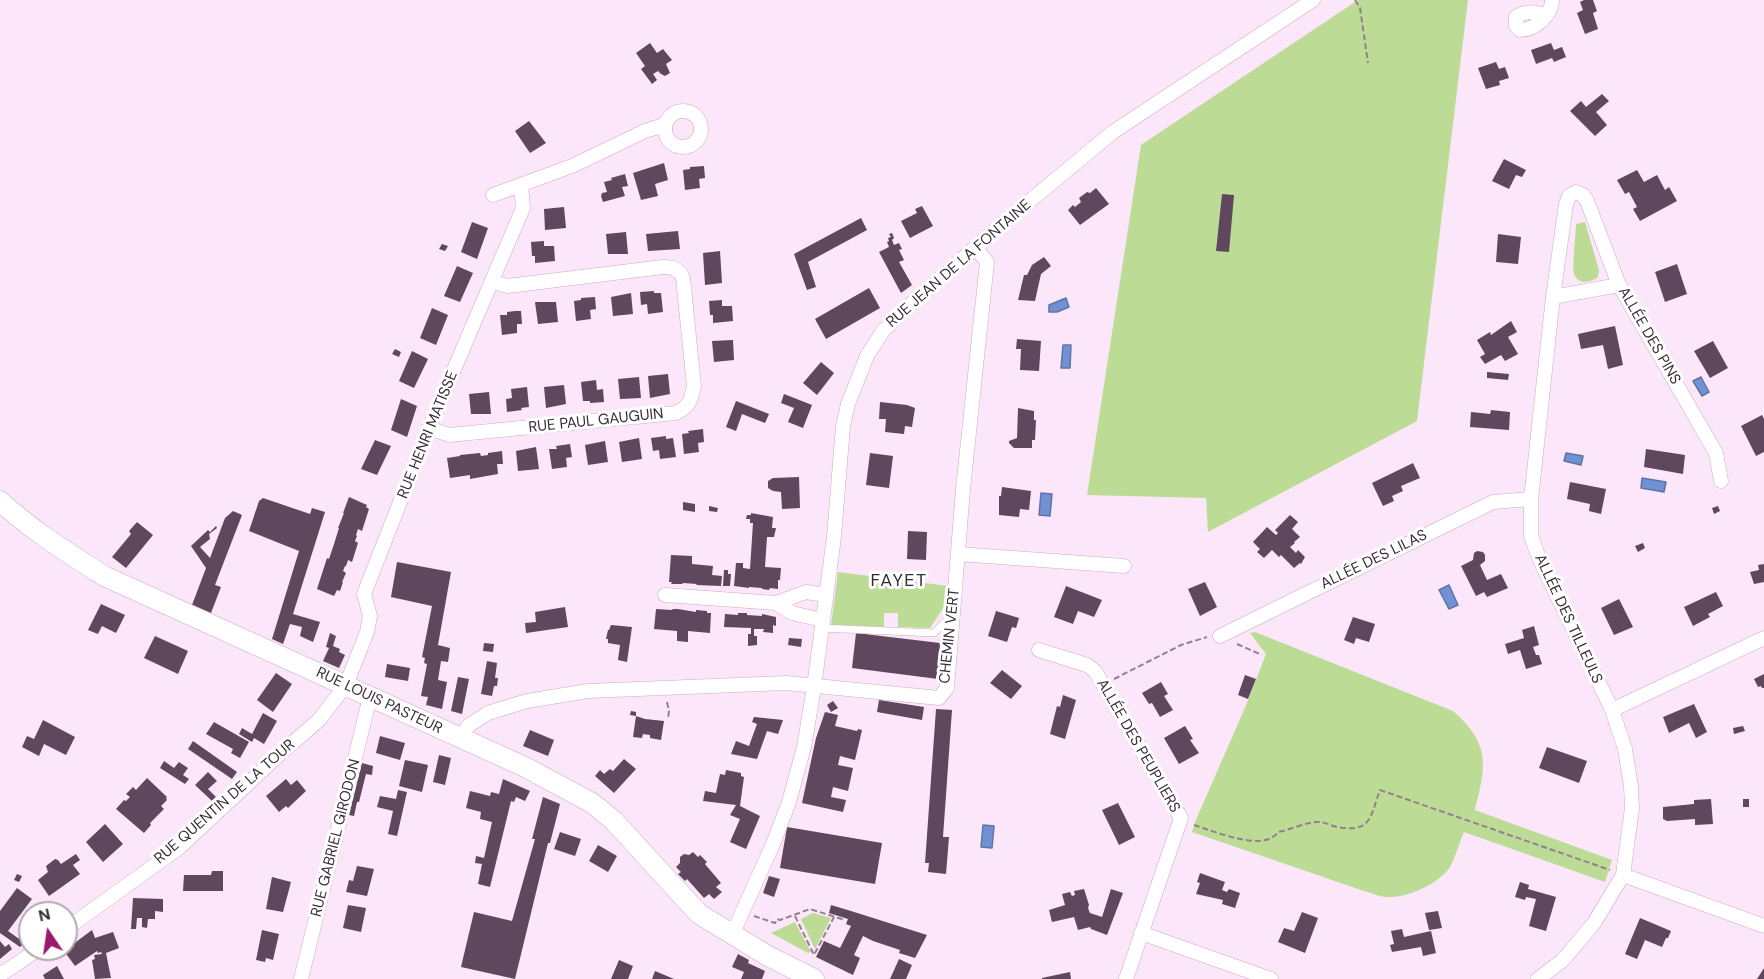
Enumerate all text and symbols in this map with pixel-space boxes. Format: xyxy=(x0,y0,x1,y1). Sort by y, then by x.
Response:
street label: RUE JEAN DE LA FONTAINE xyxy=(883,196,1035,332)
street label: ALLÉE DES PINS xyxy=(1614,284,1684,388)
street label: RUE HENRI MATISSE xyxy=(394,369,462,501)
street label: RUE PAUL GAUGUIN xyxy=(528,405,664,437)
street label: ALLÉE DES LILAS xyxy=(1318,526,1430,594)
street label: ALLÉE DES TILLEULS xyxy=(1530,552,1606,686)
district label: FAYET xyxy=(870,570,928,592)
street label: CHEMIN VERT xyxy=(936,587,964,685)
street label: RUE LOUIS PASTEUR xyxy=(313,664,445,738)
street label: ALLÉE DES PEUPLIERS xyxy=(1092,676,1184,816)
street label: RUE QUENTIN DE LA TOUR xyxy=(151,736,299,868)
street label: RUE GABRIEL GIRODON xyxy=(308,757,364,919)
north arrow xyxy=(18,901,78,961)
text: N xyxy=(36,903,52,926)

